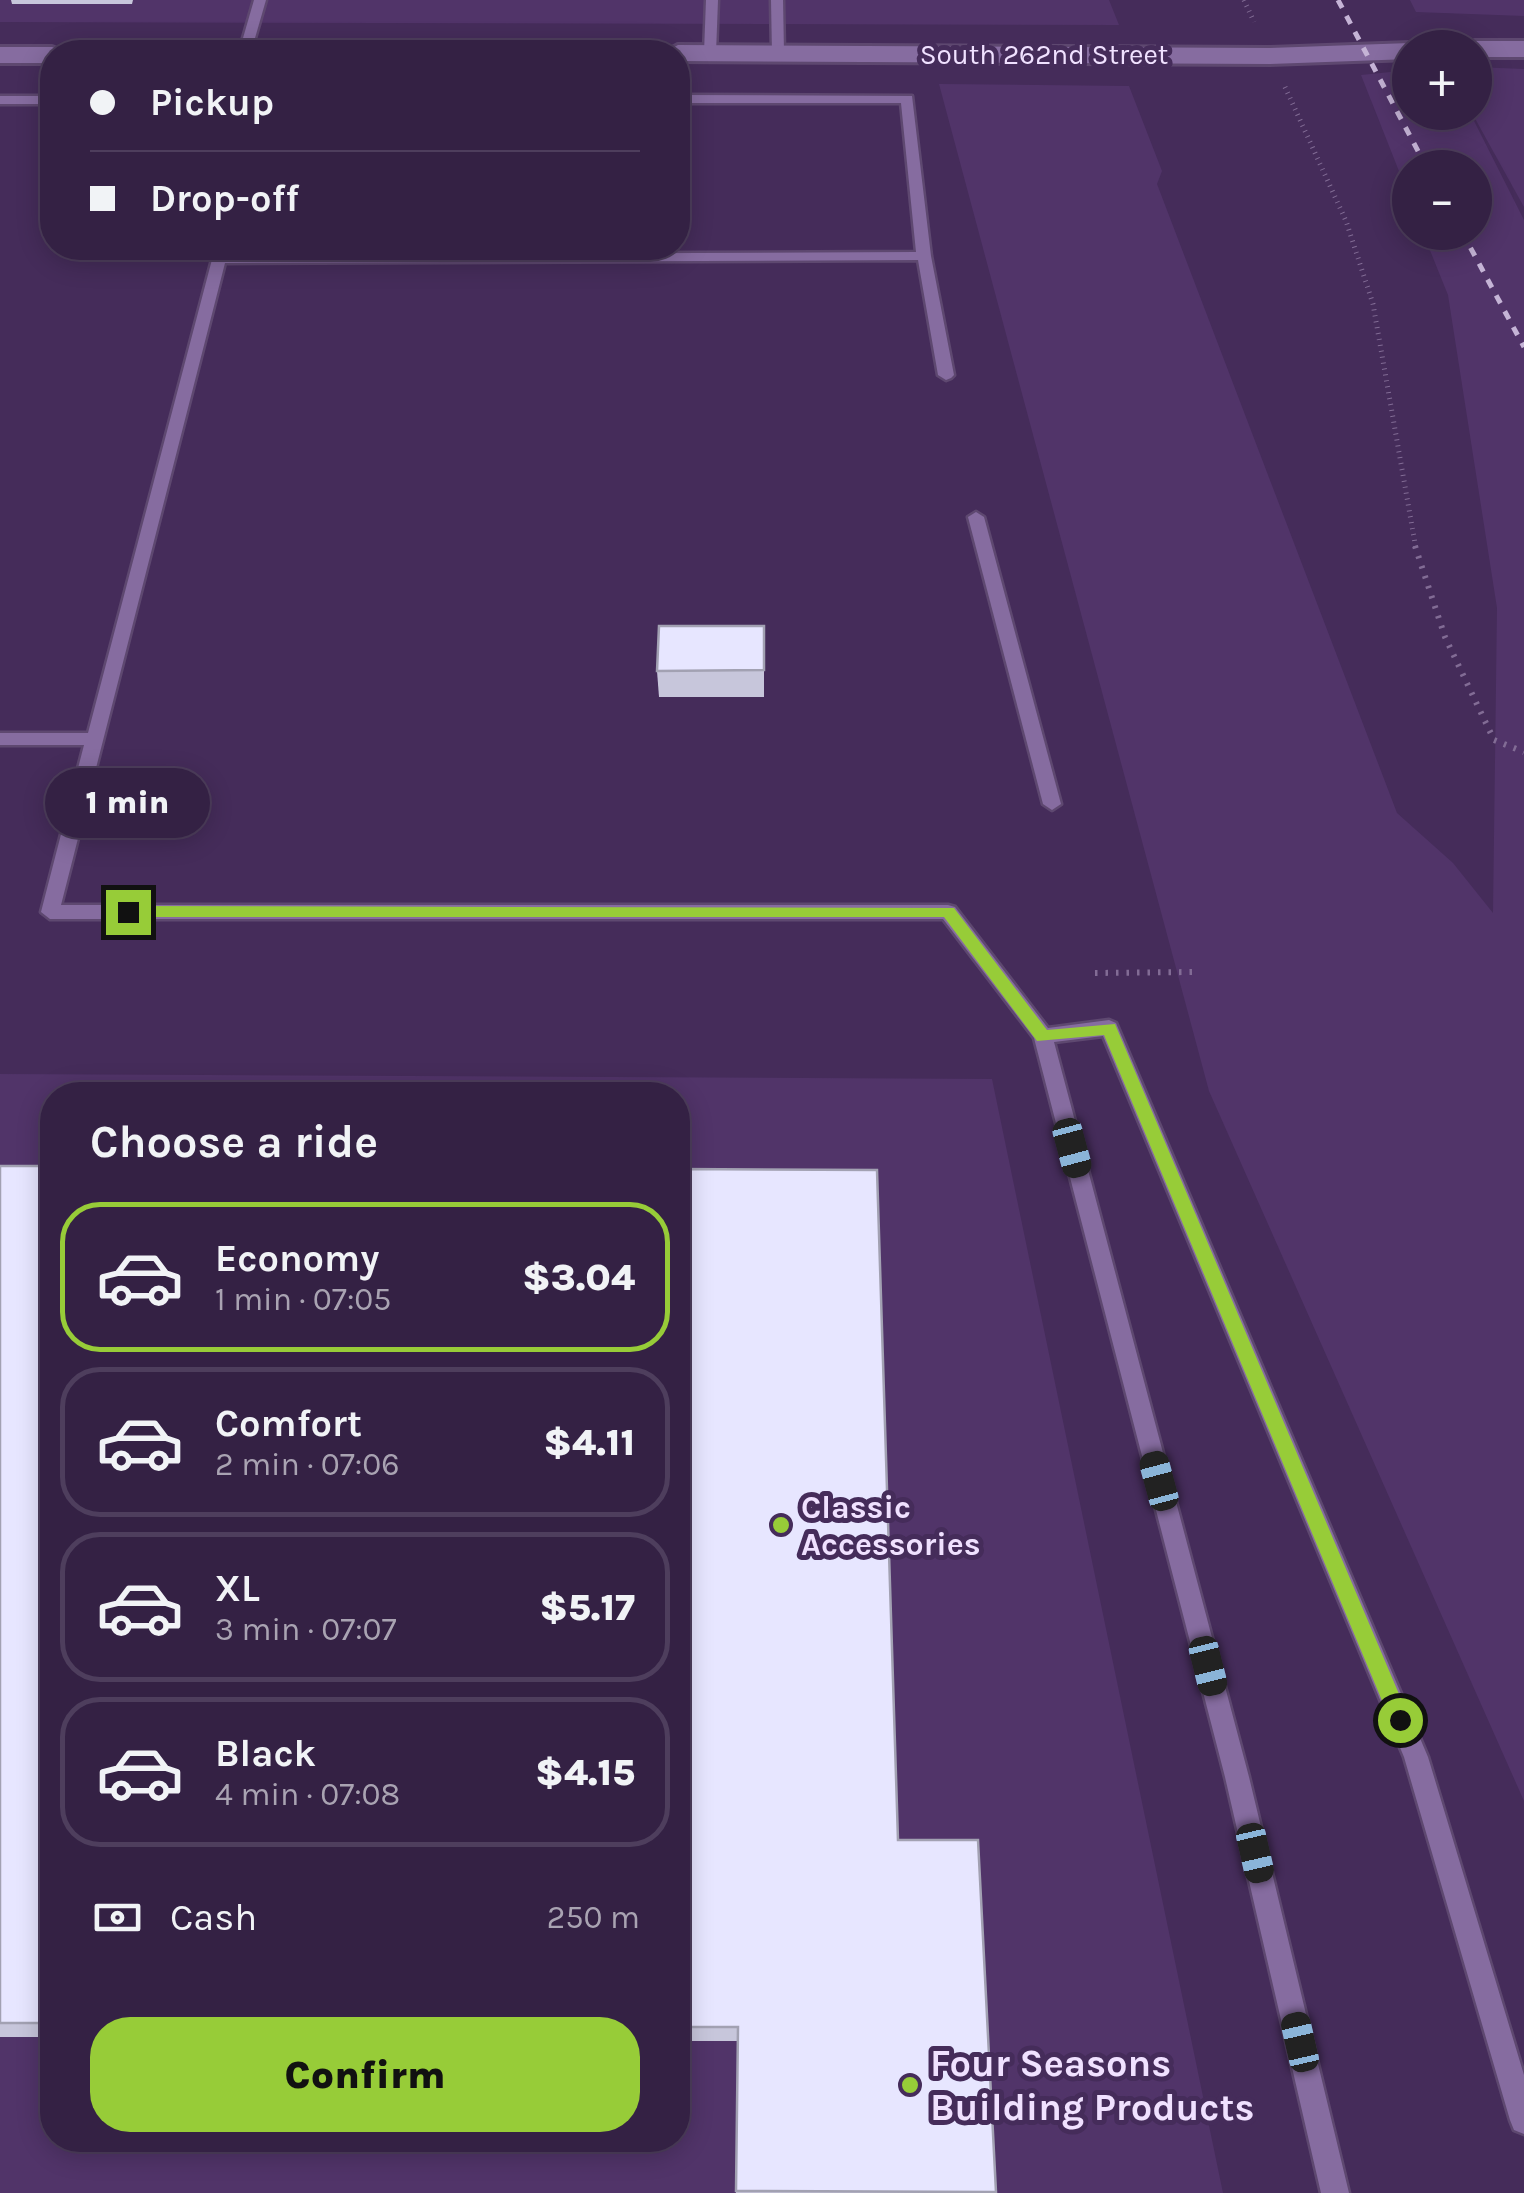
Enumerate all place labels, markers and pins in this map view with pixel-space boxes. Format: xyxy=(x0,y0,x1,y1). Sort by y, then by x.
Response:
place label: Classic Accessories xyxy=(801,1489,981,1563)
marker: Classic Accessories xyxy=(770,1514,792,1536)
place label: Four Seasons Building Products xyxy=(930,2041,1254,2130)
marker: Four Seasons Building Products xyxy=(899,2074,921,2096)

